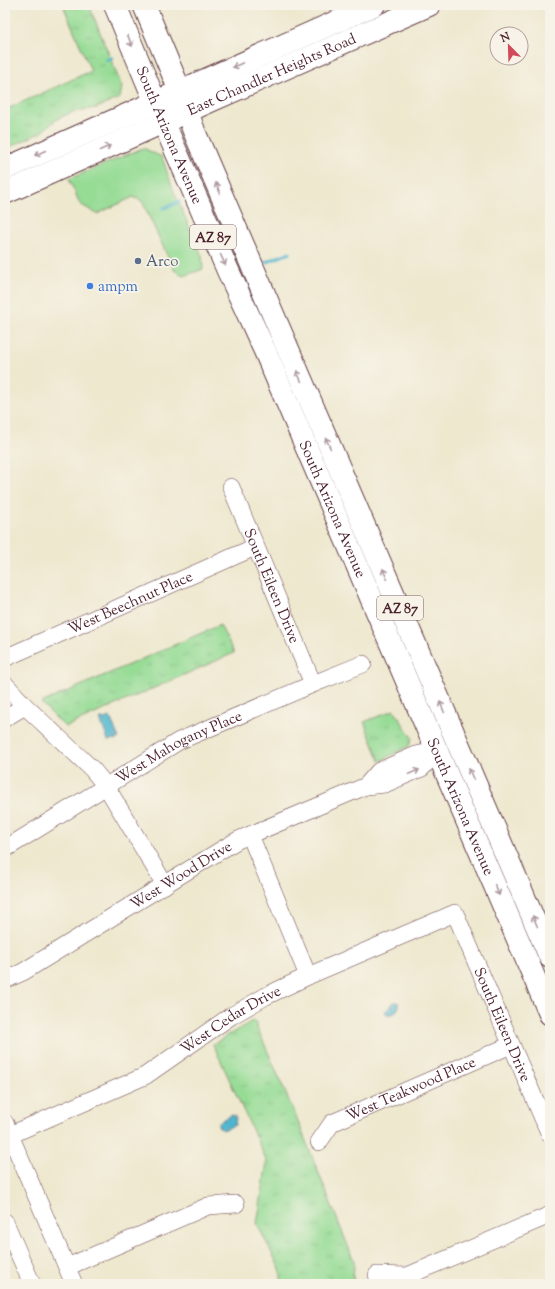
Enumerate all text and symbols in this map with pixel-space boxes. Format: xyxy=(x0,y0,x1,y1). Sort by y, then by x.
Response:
north arrow xyxy=(489,26,529,66)
street label: East Chandler Heights Road xyxy=(185,29,360,122)
text: N xyxy=(497,29,513,47)
one-way arrow xyxy=(127,35,135,47)
one-way arrow xyxy=(232,62,244,70)
street label: South Arizona Avenue xyxy=(130,63,207,208)
one-way arrow xyxy=(99,144,111,151)
one-way arrow xyxy=(35,150,47,157)
one-way arrow xyxy=(214,183,221,195)
road number: AZ 87 xyxy=(190,225,236,249)
place label: Arco xyxy=(146,252,179,273)
one-way arrow xyxy=(220,254,228,266)
marker: Arco xyxy=(133,256,143,266)
place label: ampm xyxy=(98,277,138,298)
marker: ampm xyxy=(85,281,95,291)
one-way arrow xyxy=(295,370,302,382)
street label: South Arizona Avenue xyxy=(293,437,370,582)
one-way arrow xyxy=(324,437,331,449)
street label: South Eileen Drive xyxy=(237,526,304,647)
street label: West Beechnut Place xyxy=(65,567,196,641)
one-way arrow xyxy=(381,569,388,581)
road number: AZ 87 xyxy=(377,596,423,620)
one-way arrow xyxy=(438,701,445,713)
street label: West Mahogany Place xyxy=(112,706,246,790)
street label: South Arizona Avenue xyxy=(421,735,498,879)
one-way arrow xyxy=(407,767,419,775)
one-way arrow xyxy=(466,768,474,780)
street label: West Wood Drive xyxy=(127,837,236,915)
one-way arrow xyxy=(493,884,501,896)
one-way arrow xyxy=(530,916,538,928)
street label: South Eileen Drive xyxy=(467,964,535,1085)
street label: West Cedar Drive xyxy=(177,981,285,1060)
street label: West Teakwood Place xyxy=(343,1053,480,1128)

